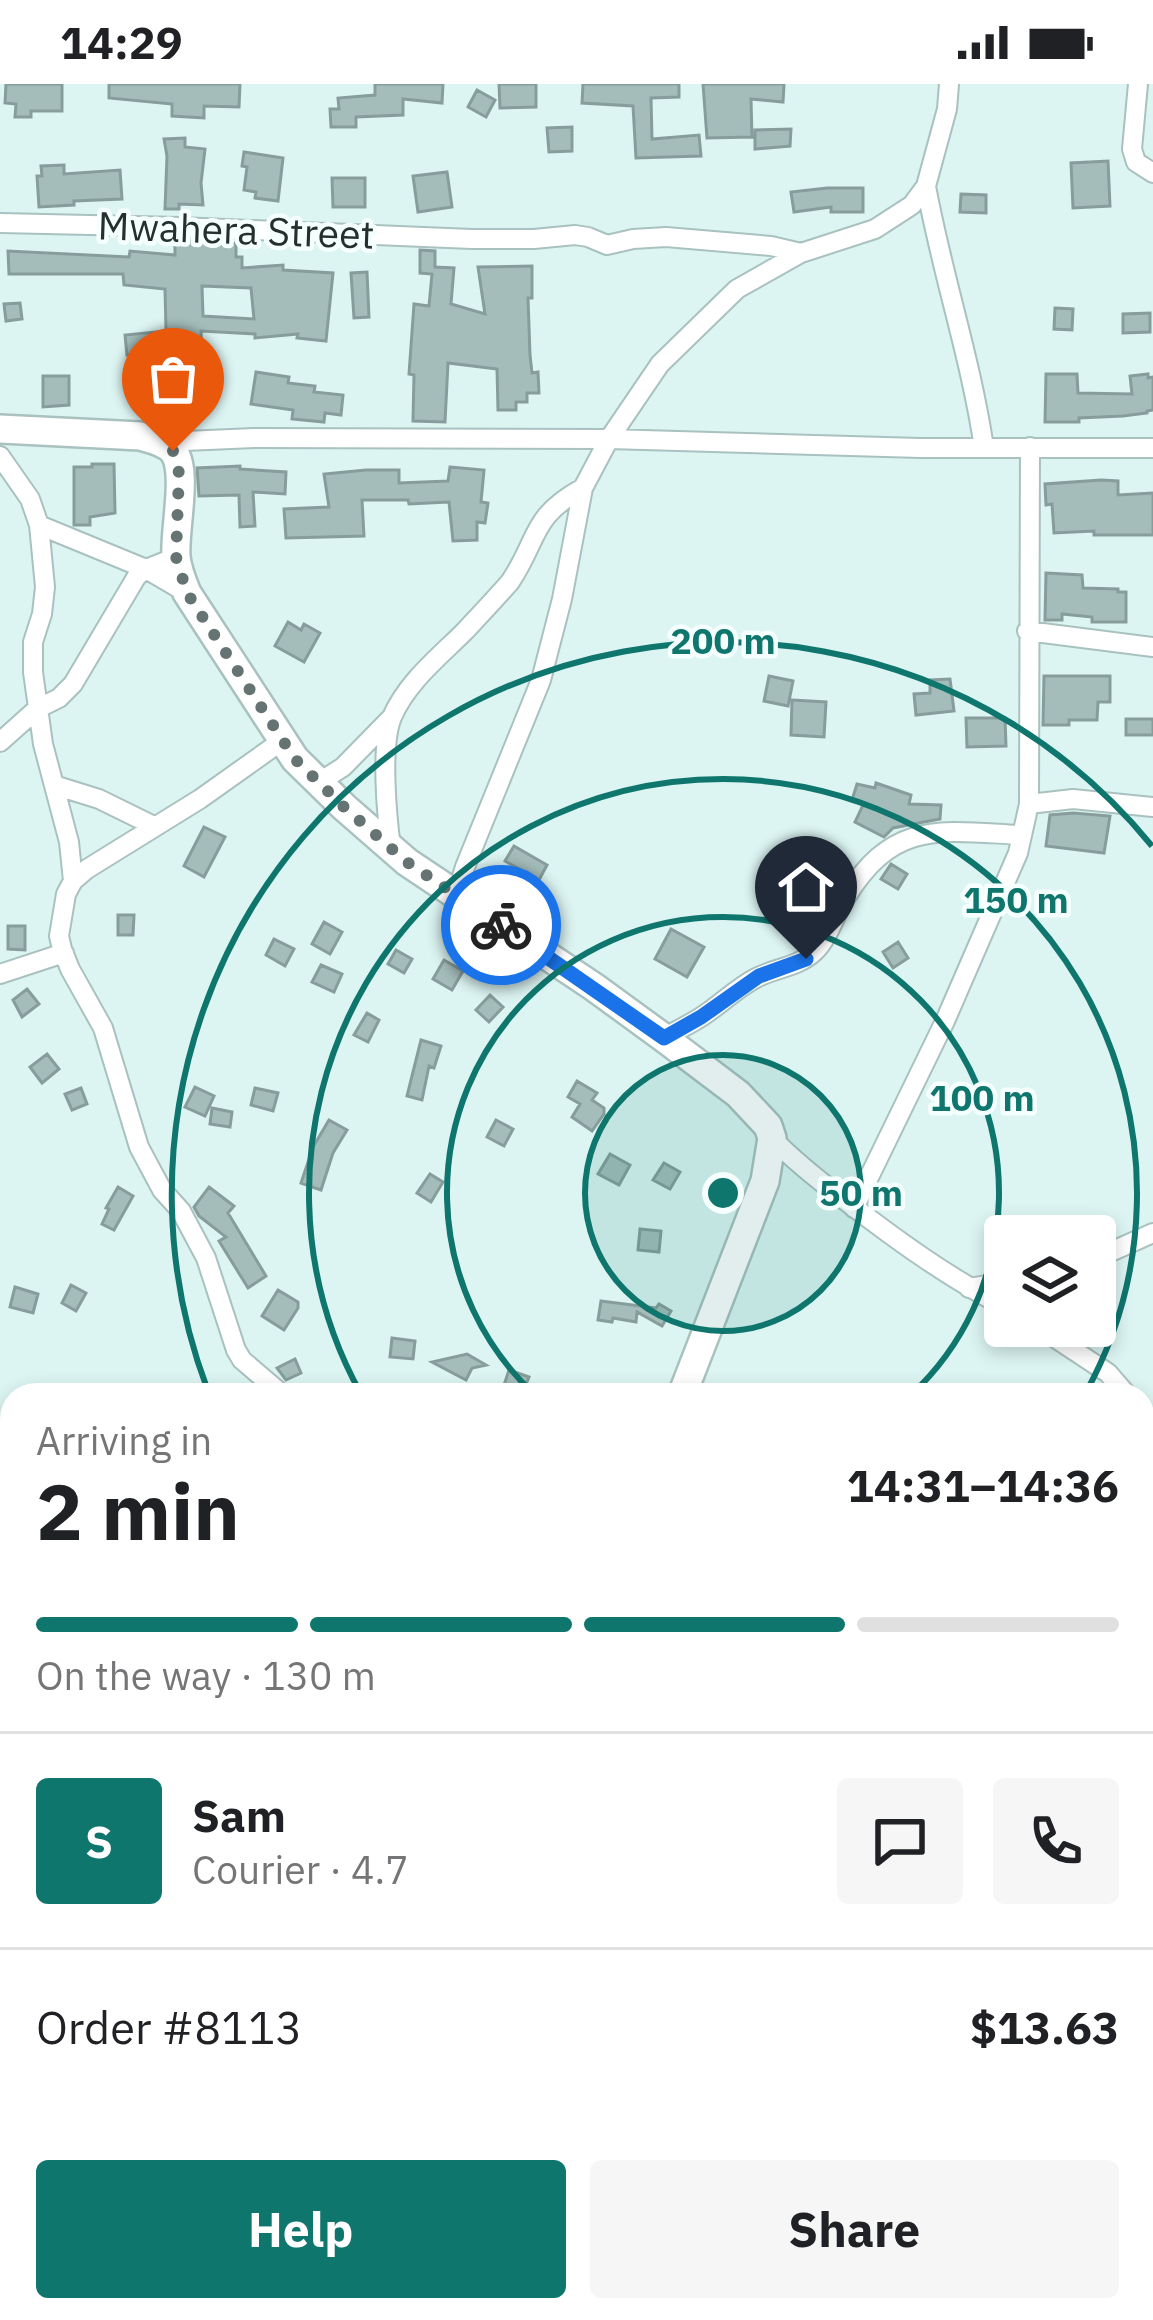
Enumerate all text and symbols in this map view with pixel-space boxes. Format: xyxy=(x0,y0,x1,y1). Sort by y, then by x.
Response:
text: 14:29 xyxy=(60,13,183,71)
street label: Mwahera Street xyxy=(97,199,375,260)
pin xyxy=(122,328,224,451)
icon: bag xyxy=(140,346,206,412)
text: 200 m xyxy=(670,617,776,664)
pin xyxy=(755,836,857,959)
icon: home xyxy=(773,854,839,920)
courier xyxy=(441,865,561,985)
text: 150 m xyxy=(963,876,1069,923)
icon: bike xyxy=(468,892,534,958)
text: 100 m xyxy=(929,1074,1035,1121)
text: 50 m xyxy=(819,1169,903,1216)
centre of rings xyxy=(702,1172,744,1214)
map controls xyxy=(984,1215,1116,1347)
button: layers xyxy=(984,1215,1116,1347)
text: Arriving in xyxy=(36,1415,212,1466)
text: 14:31–14:36 xyxy=(847,1456,1119,1514)
text: 2 min xyxy=(36,1460,240,1561)
text: On the way · 130 m xyxy=(36,1650,376,1701)
button: chat xyxy=(837,1778,963,1904)
button: phone xyxy=(993,1778,1119,1904)
text: Sam xyxy=(192,1786,286,1844)
text: S xyxy=(85,1812,113,1870)
text: Courier · 4.7 xyxy=(192,1844,409,1895)
text: Order #8113 xyxy=(36,1998,302,2056)
text: $13.63 xyxy=(970,1998,1119,2056)
button: Help xyxy=(36,2160,566,2298)
button: Share xyxy=(590,2160,1119,2298)

